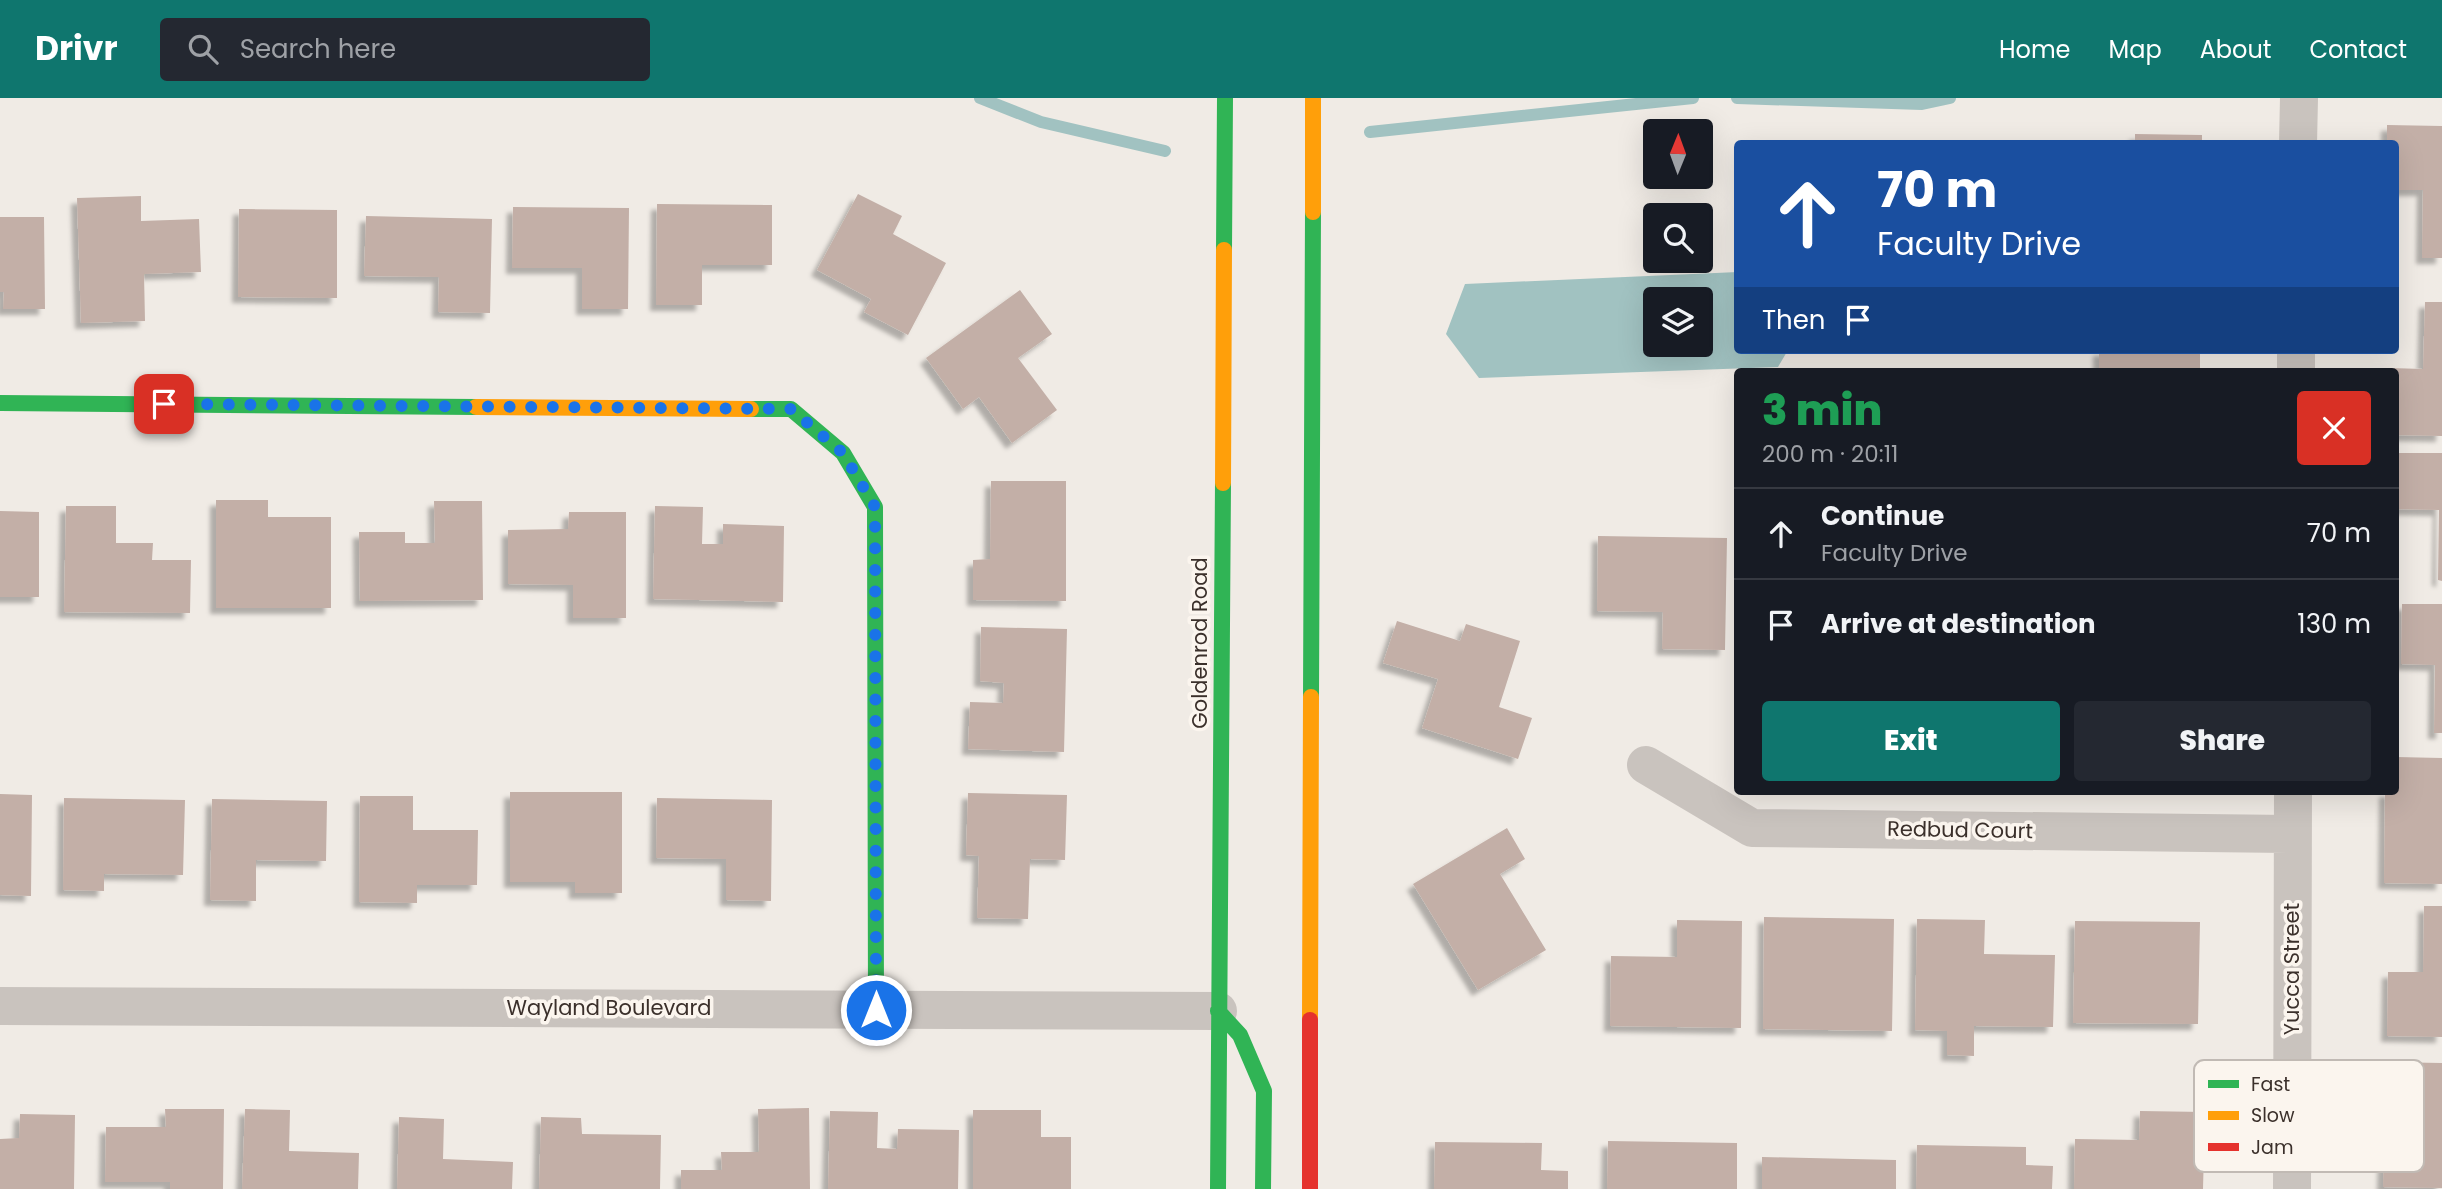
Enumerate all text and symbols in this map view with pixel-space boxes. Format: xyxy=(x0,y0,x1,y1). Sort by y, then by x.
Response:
search box xyxy=(160,18,650,81)
text: Drivr xyxy=(35,25,118,72)
icon: search xyxy=(184,30,222,68)
text: Search here xyxy=(240,31,396,67)
text: Home xyxy=(1999,33,2071,66)
text: Map xyxy=(2109,33,2162,66)
text: About xyxy=(2200,33,2271,66)
text: Contact xyxy=(2309,33,2407,66)
north arrow xyxy=(1643,119,1713,189)
map controls xyxy=(1643,119,1713,357)
text: 70 m xyxy=(1877,156,1997,224)
icon: ahead xyxy=(1762,168,1853,259)
button: search xyxy=(1643,203,1713,273)
text: Faculty Drive xyxy=(1877,221,2081,266)
button: layers xyxy=(1643,287,1713,357)
icon: arrive xyxy=(1839,301,1877,339)
text: Then xyxy=(1762,302,1825,338)
pin xyxy=(134,374,194,434)
text: 3 min xyxy=(1762,381,1882,440)
icon: arrive xyxy=(145,385,183,423)
button: close xyxy=(2297,391,2371,465)
text: 200 m · 20:11 xyxy=(1762,438,1898,470)
text: Continue xyxy=(1821,498,1944,534)
icon: ahead xyxy=(1762,515,1800,553)
text: 70 m xyxy=(2307,515,2371,551)
text: Faculty Drive xyxy=(1821,537,1968,569)
street label: Goldenrod Road xyxy=(1185,557,1214,729)
icon: arrive xyxy=(1762,606,1800,644)
text: Arrive at destination xyxy=(1821,606,2096,642)
text: 130 m xyxy=(2297,606,2371,642)
button: Exit xyxy=(1762,701,2060,781)
button: Share xyxy=(2074,701,2371,781)
street label: Redbud Court xyxy=(1887,814,2033,845)
street label: Yucca Street xyxy=(2277,903,2306,1035)
position arrow xyxy=(839,973,913,1047)
street label: Wayland Boulevard xyxy=(506,993,712,1022)
legend xyxy=(2194,1060,2424,1172)
text: Fast xyxy=(2251,1071,2290,1098)
text: Slow xyxy=(2251,1102,2295,1129)
text: Jam xyxy=(2251,1134,2293,1161)

